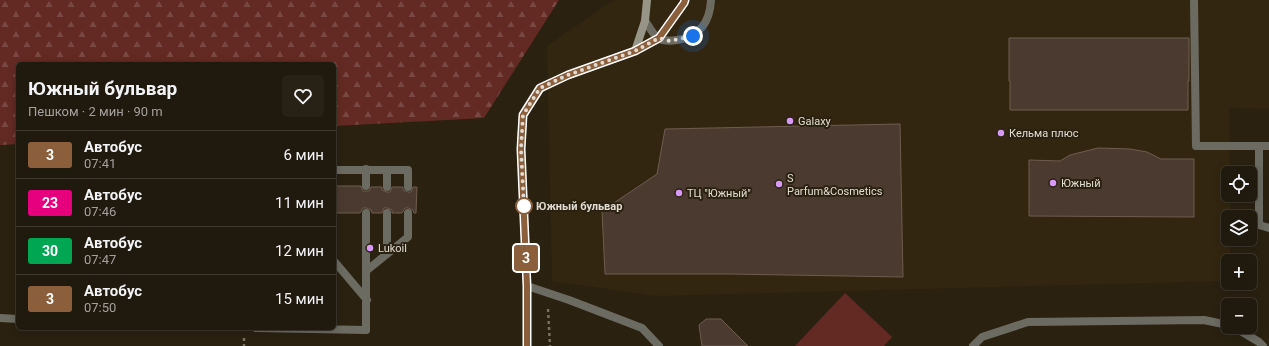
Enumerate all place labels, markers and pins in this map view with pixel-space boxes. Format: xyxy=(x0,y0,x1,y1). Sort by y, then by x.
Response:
place label: Galaxy xyxy=(798,115,832,128)
marker: Galaxy xyxy=(785,116,795,126)
place label: Кельма плюс xyxy=(1009,127,1079,140)
marker: Кельма плюс xyxy=(996,128,1006,138)
place label: S Parfum&Cosmetics xyxy=(787,172,883,198)
place label: Южный xyxy=(1061,177,1101,190)
marker: Южный xyxy=(1048,178,1058,188)
marker: S Parfum&Cosmetics xyxy=(774,179,784,189)
place label: ТЦ "Южный" xyxy=(687,187,751,200)
marker: ТЦ "Южный" xyxy=(674,188,684,198)
marker: Южный бульвар xyxy=(515,197,533,215)
place label: Южный бульвар xyxy=(536,200,622,213)
place label: Lukoil xyxy=(378,242,407,255)
marker: Lukoil xyxy=(365,243,375,253)

